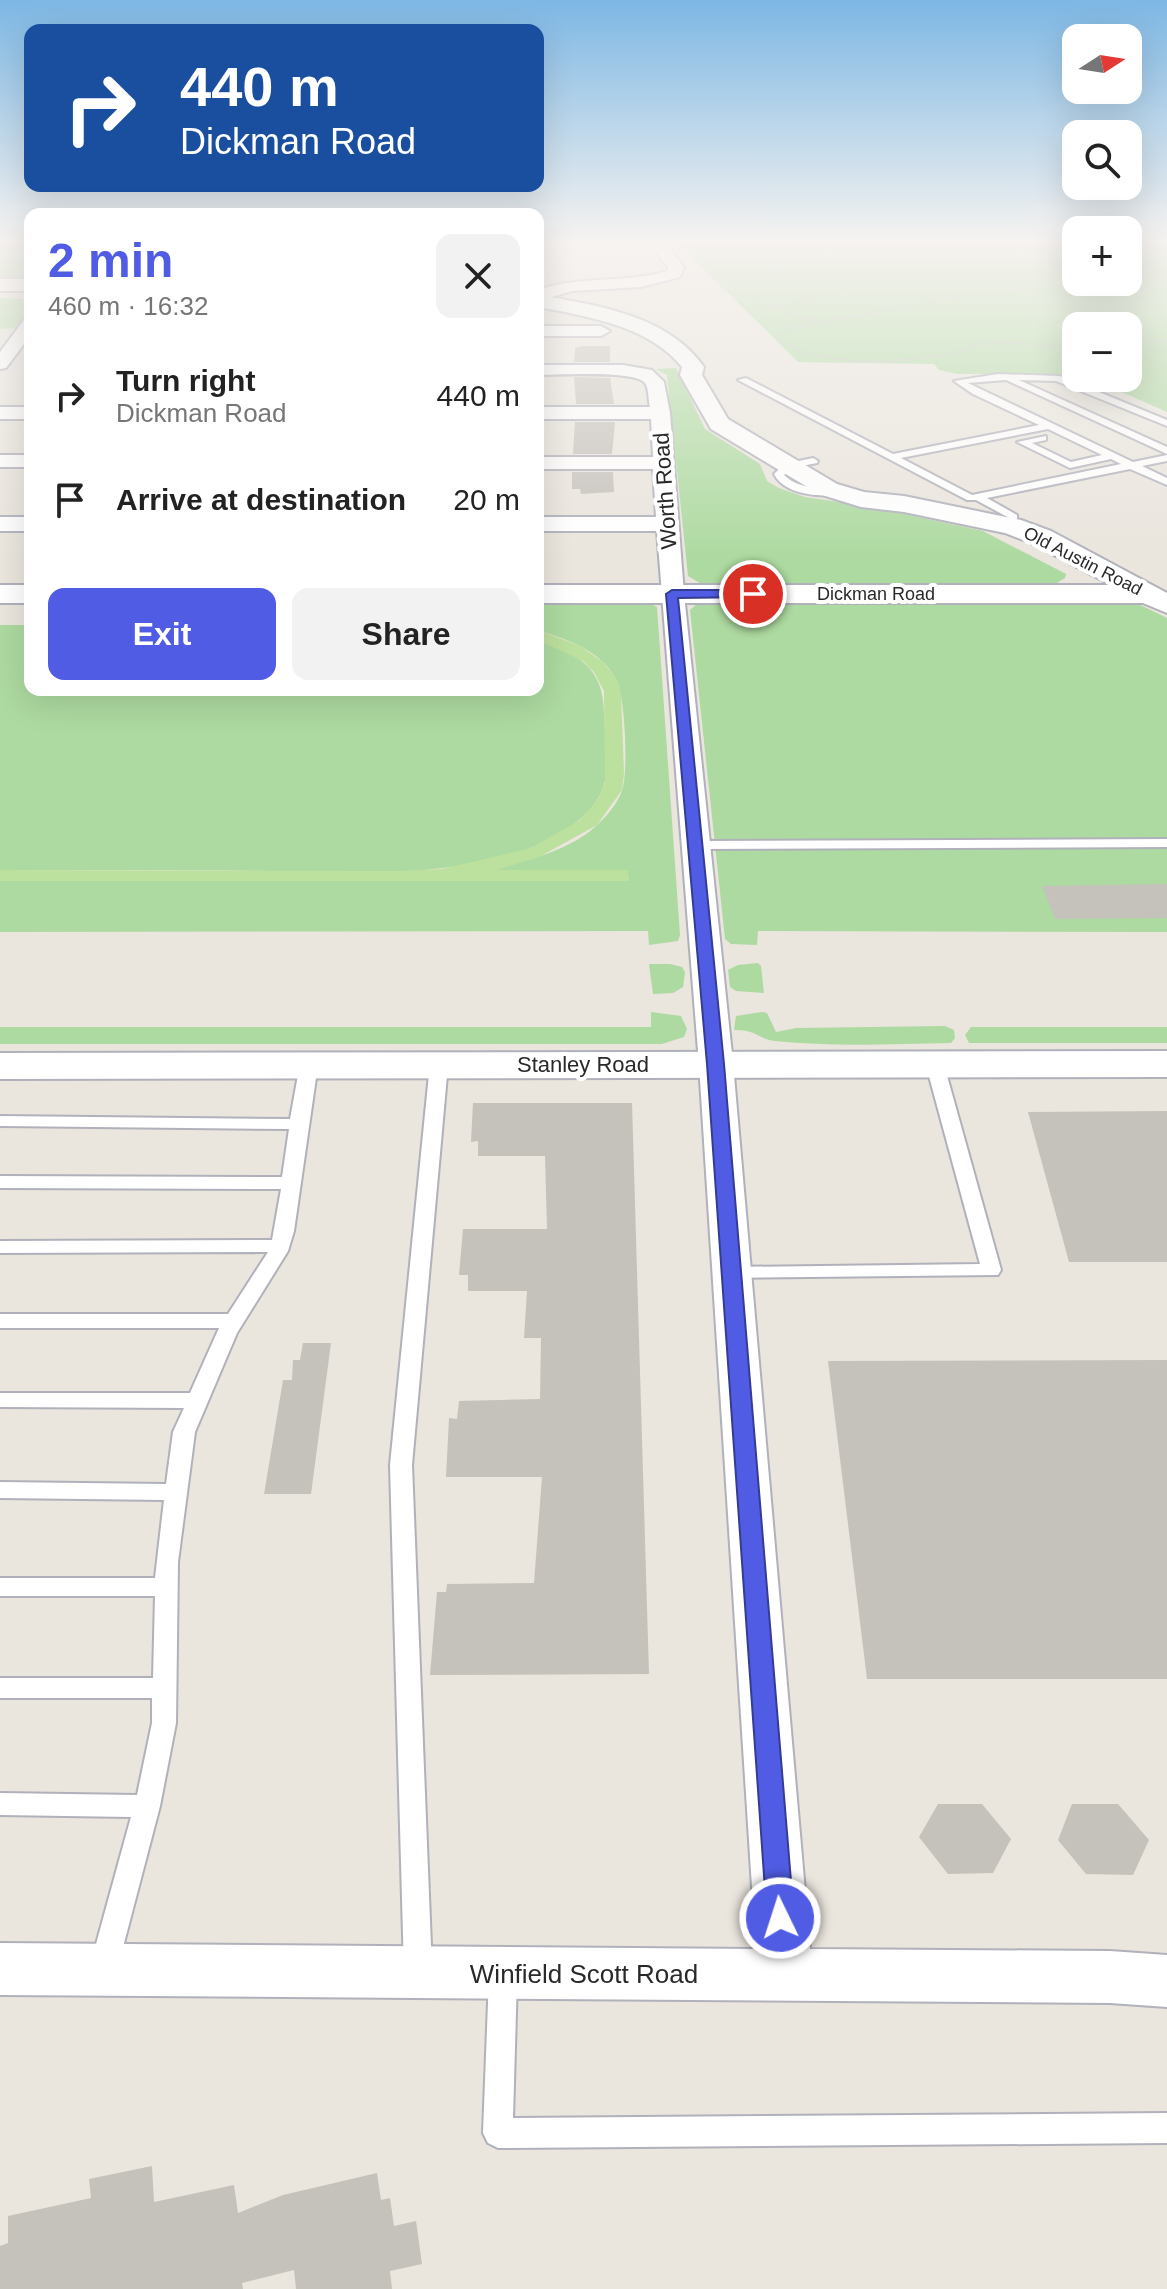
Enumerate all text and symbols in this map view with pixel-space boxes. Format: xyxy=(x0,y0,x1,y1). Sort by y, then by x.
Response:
north arrow xyxy=(1062,24,1142,104)
map controls xyxy=(1062,24,1142,392)
text: 440 m xyxy=(180,55,339,118)
icon: right xyxy=(48,56,152,160)
button: search xyxy=(1062,120,1142,200)
text: Dickman Road xyxy=(180,121,416,162)
button: + xyxy=(1062,216,1142,296)
text: 2 min xyxy=(48,234,173,287)
button: close xyxy=(436,234,520,318)
text: 460 m · 16:32 xyxy=(48,291,208,321)
button: − xyxy=(1062,312,1142,392)
text: Turn right xyxy=(116,364,255,397)
icon: right xyxy=(48,374,92,418)
text: 440 m xyxy=(437,379,520,412)
text: Dickman Road xyxy=(116,398,287,428)
street label: Worth Road xyxy=(648,432,682,550)
icon: arrive xyxy=(48,478,92,522)
text: Arrive at destination xyxy=(116,483,406,516)
text: 20 m xyxy=(453,483,520,516)
street label: Old Austin Road xyxy=(1021,523,1145,599)
pin xyxy=(719,560,787,628)
icon: arrive xyxy=(731,572,775,616)
street label: Dickman Road xyxy=(817,584,935,604)
button: Exit xyxy=(48,588,276,680)
button: Share xyxy=(292,588,520,680)
street label: Stanley Road xyxy=(517,1052,649,1077)
position arrow xyxy=(738,1876,822,1960)
street label: Winfield Scott Road xyxy=(470,1959,698,1989)

